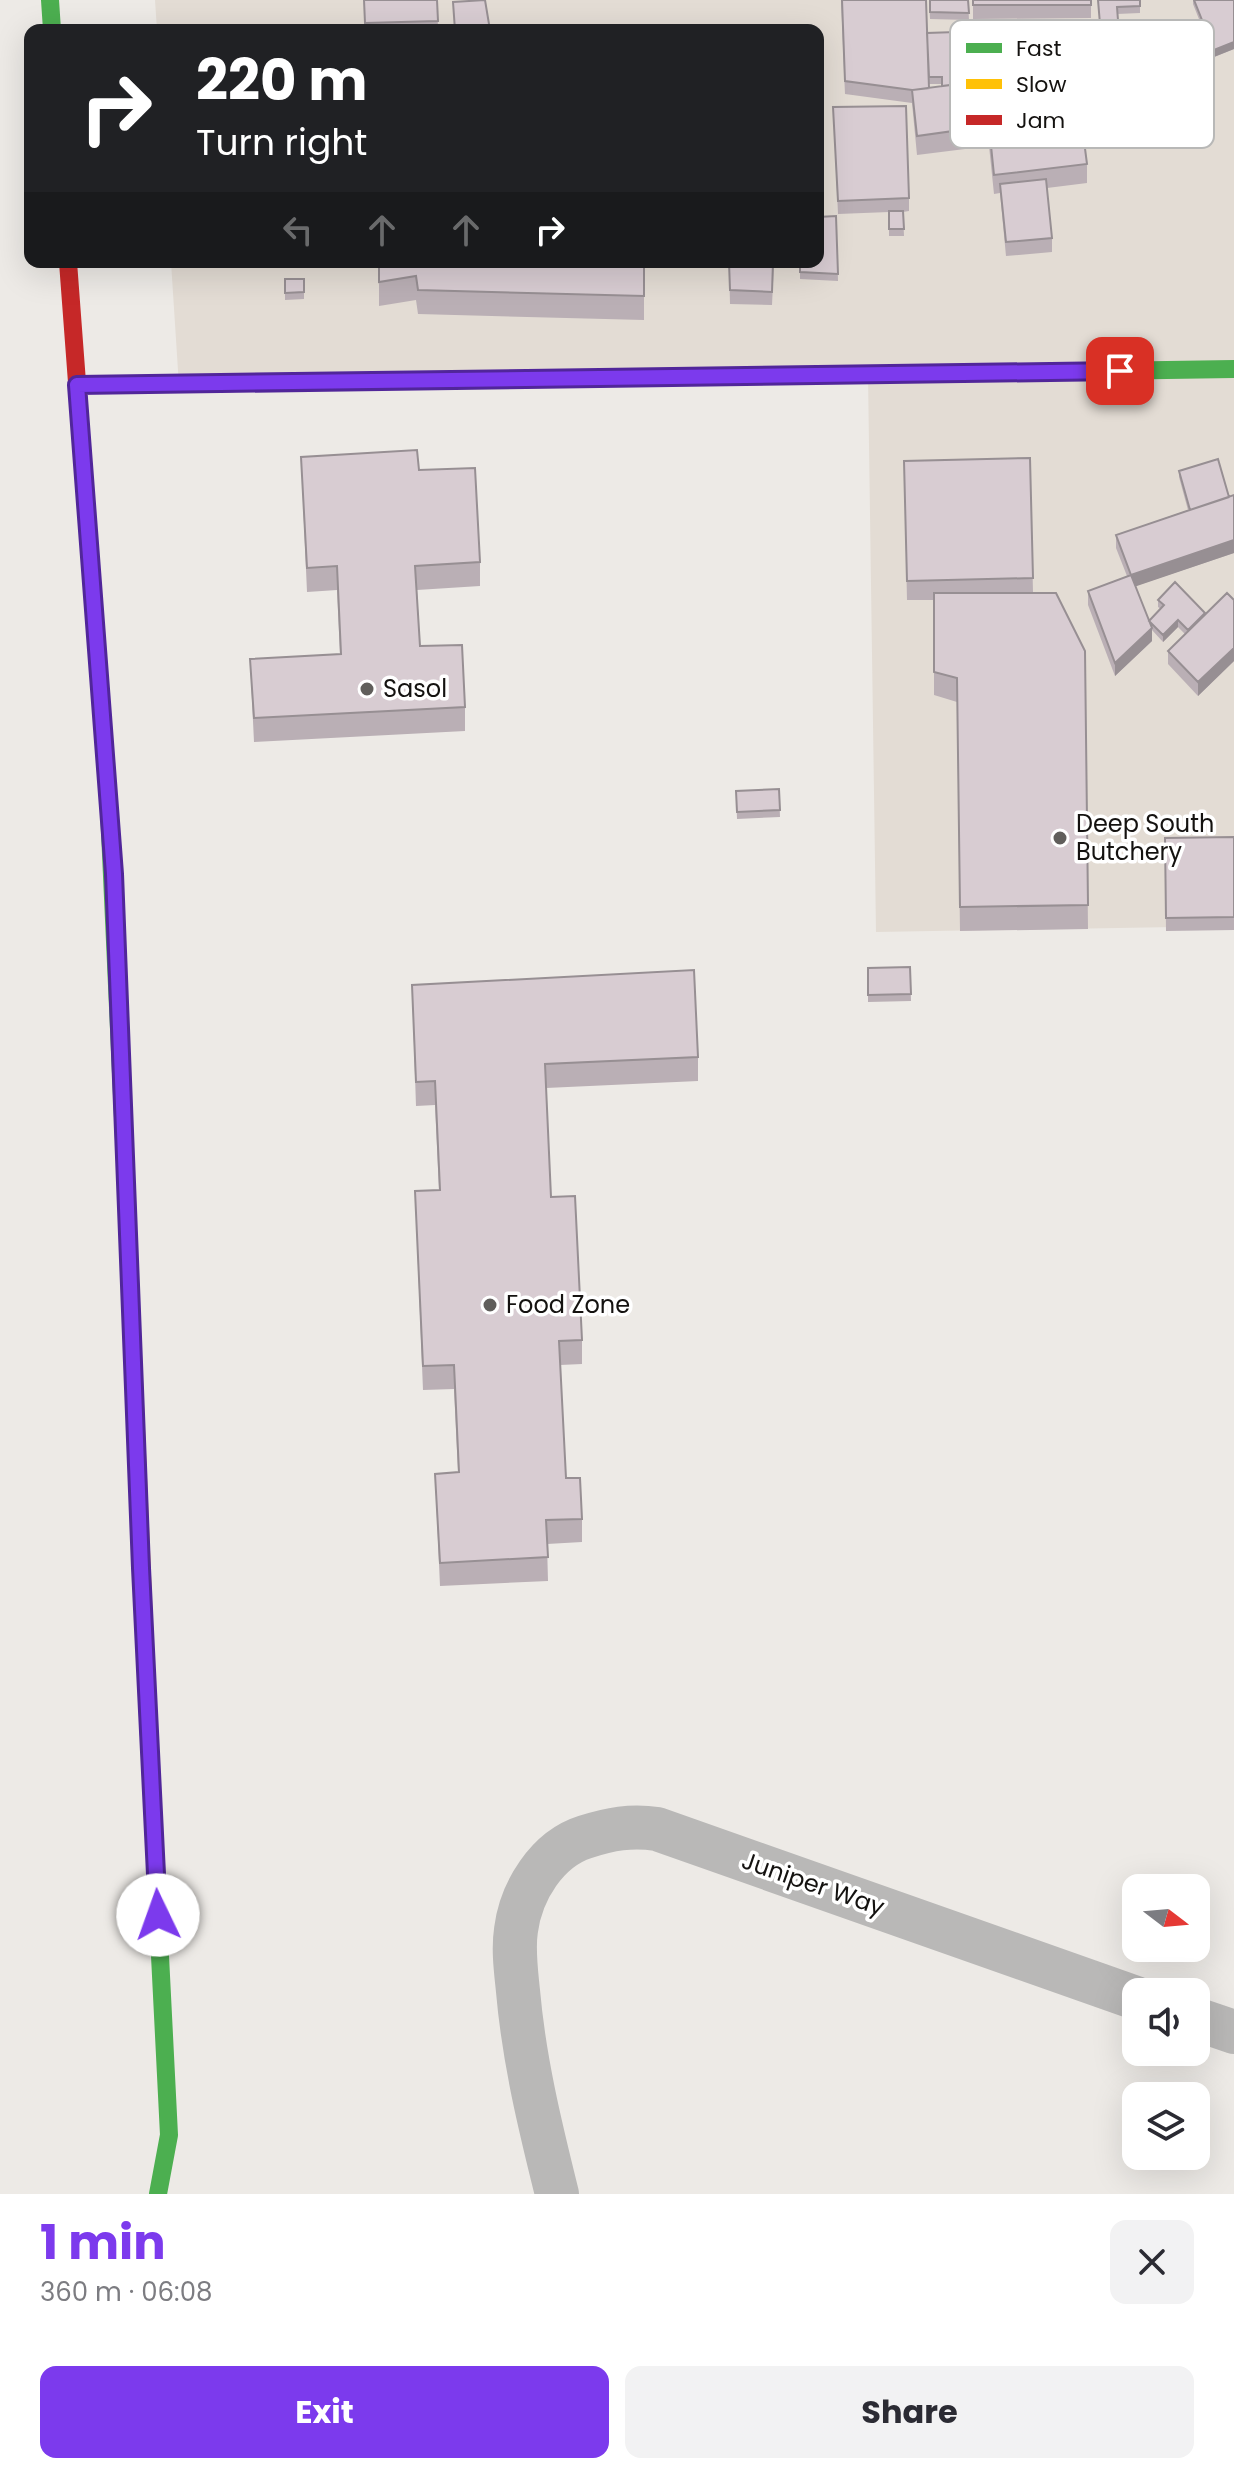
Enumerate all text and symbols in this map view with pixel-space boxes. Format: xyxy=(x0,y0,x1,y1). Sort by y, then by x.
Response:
legend xyxy=(950,20,1214,148)
text: Fast xyxy=(1016,33,1061,64)
text: 220 m xyxy=(196,41,368,120)
icon: right xyxy=(64,56,168,160)
text: Slow xyxy=(1016,69,1066,100)
text: Jam xyxy=(1016,105,1065,136)
text: Turn right xyxy=(196,117,367,168)
icon: left xyxy=(276,208,320,252)
icon: ahead xyxy=(360,208,404,252)
icon: ahead xyxy=(444,208,488,252)
icon: right xyxy=(528,208,572,252)
pin xyxy=(1086,337,1154,405)
icon: arrive xyxy=(1098,349,1142,393)
place label: Sasol xyxy=(383,672,447,705)
marker: Sasol xyxy=(358,680,376,698)
place label: Deep South Butchery xyxy=(1076,807,1214,868)
marker: Deep South Butchery xyxy=(1051,829,1069,847)
place label: Food Zone xyxy=(506,1288,630,1321)
marker: Food Zone xyxy=(481,1296,499,1314)
street label: Juniper Way xyxy=(737,1844,889,1924)
position arrow xyxy=(116,1873,200,1957)
north arrow xyxy=(1122,1874,1210,1962)
map controls xyxy=(1122,1874,1210,2170)
button: sound xyxy=(1122,1978,1210,2066)
button: layers xyxy=(1122,2082,1210,2170)
text: 1 min xyxy=(40,2209,166,2276)
button: close xyxy=(1110,2220,1194,2304)
text: 360 m · 06:08 xyxy=(40,2274,212,2310)
button: Exit xyxy=(40,2366,609,2458)
button: Share xyxy=(625,2366,1194,2458)

